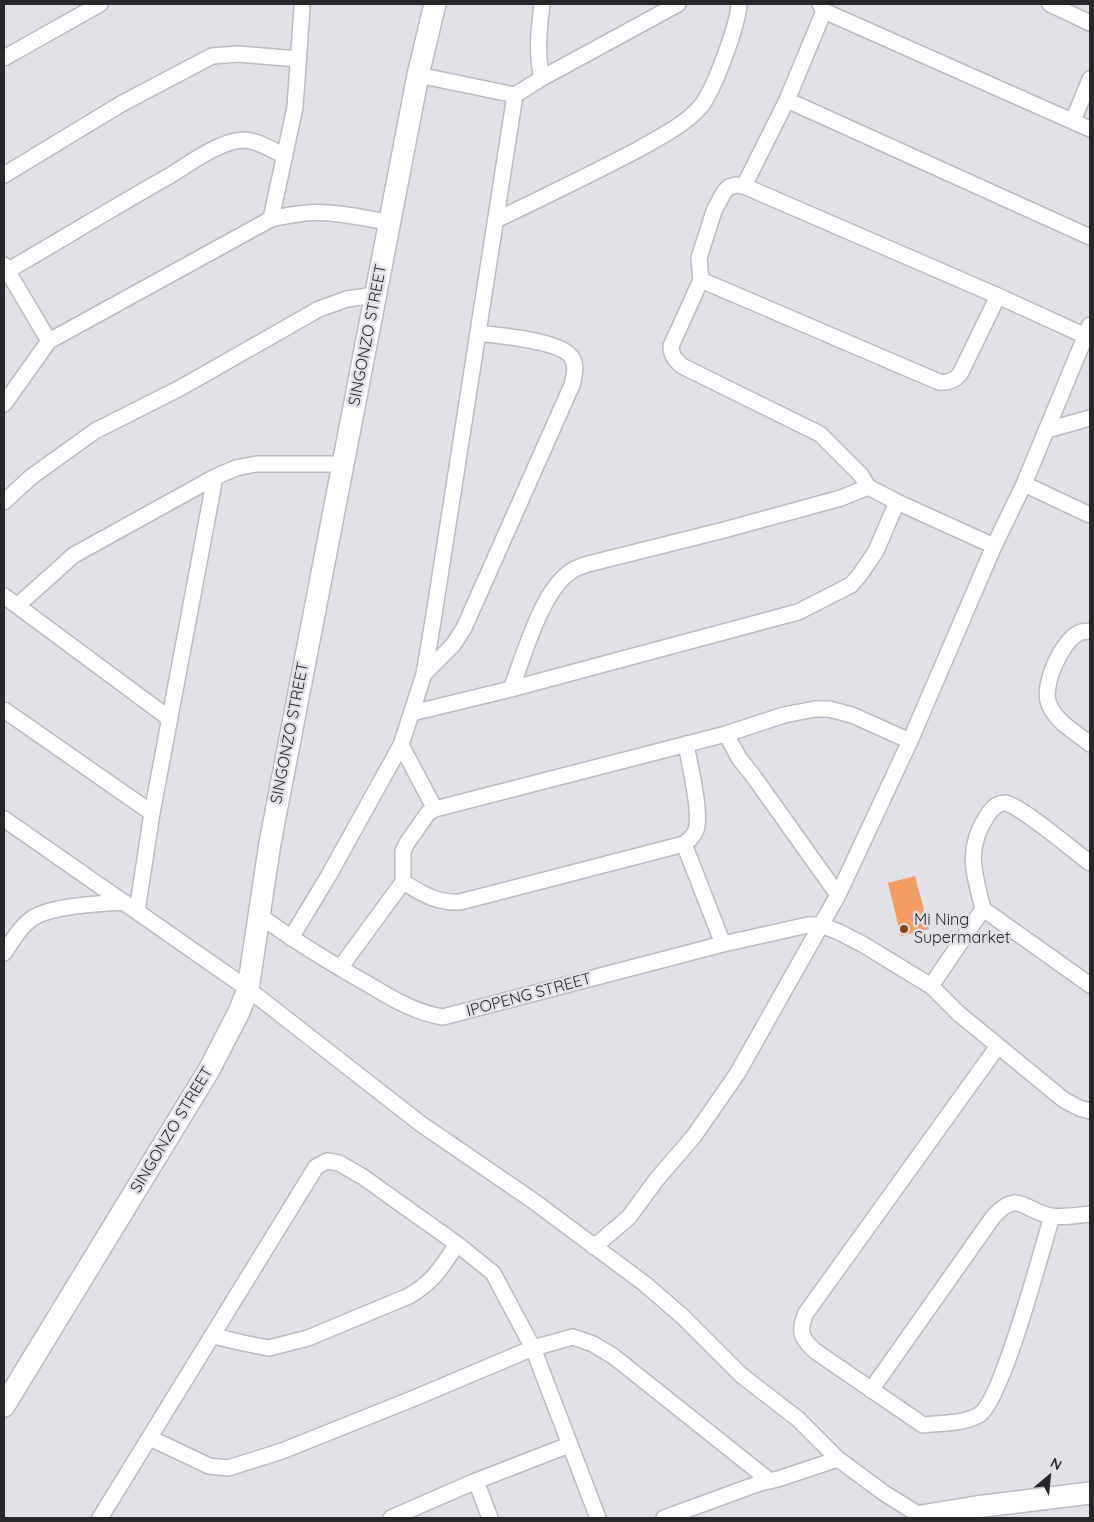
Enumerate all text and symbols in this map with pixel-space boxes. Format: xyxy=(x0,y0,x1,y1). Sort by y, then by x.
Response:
street label: SINGONZO STREET xyxy=(345,263,391,407)
street label: SINGONZO STREET xyxy=(267,661,313,805)
place label: Mi Ning Supermarket xyxy=(914,910,1010,948)
marker: Mi Ning Supermarket xyxy=(898,923,910,935)
street label: IPOPENG STREET xyxy=(464,969,594,1021)
street label: SINGONZO STREET xyxy=(127,1063,217,1197)
north arrow xyxy=(1024,1452,1074,1502)
text: N xyxy=(1047,1453,1065,1474)

